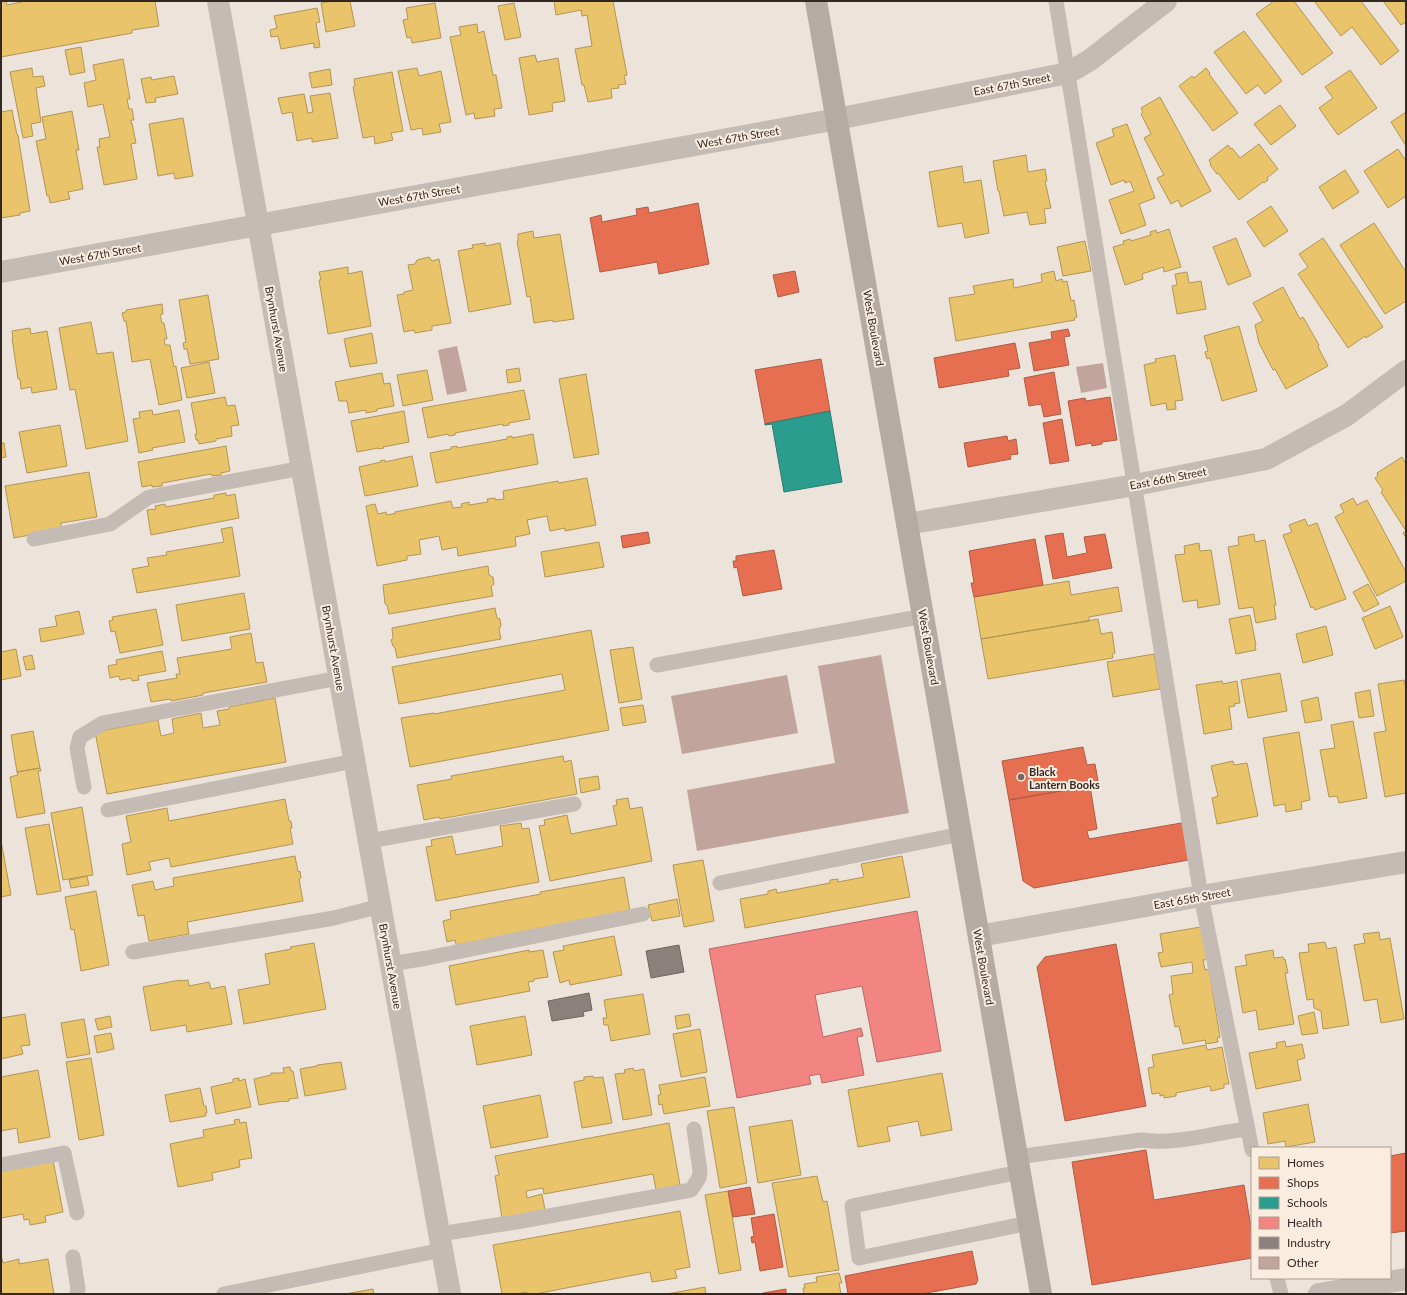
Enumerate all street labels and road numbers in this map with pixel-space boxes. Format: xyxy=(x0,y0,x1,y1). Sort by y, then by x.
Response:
street label: East 67th Street xyxy=(973,70,1052,98)
street label: West 67th Street xyxy=(696,123,780,151)
street label: West 67th Street xyxy=(377,181,461,209)
street label: West 67th Street xyxy=(58,240,142,268)
street label: Brynhurst Avenue xyxy=(263,285,291,373)
street label: West Boulevard xyxy=(861,289,887,367)
street label: East 66th Street xyxy=(1129,464,1208,492)
street label: Brynhurst Avenue xyxy=(320,604,348,692)
street label: West Boulevard xyxy=(916,608,942,686)
street label: East 65th Street xyxy=(1153,885,1232,911)
street label: Brynhurst Avenue xyxy=(377,922,405,1010)
street label: West Boulevard xyxy=(971,928,997,1006)

